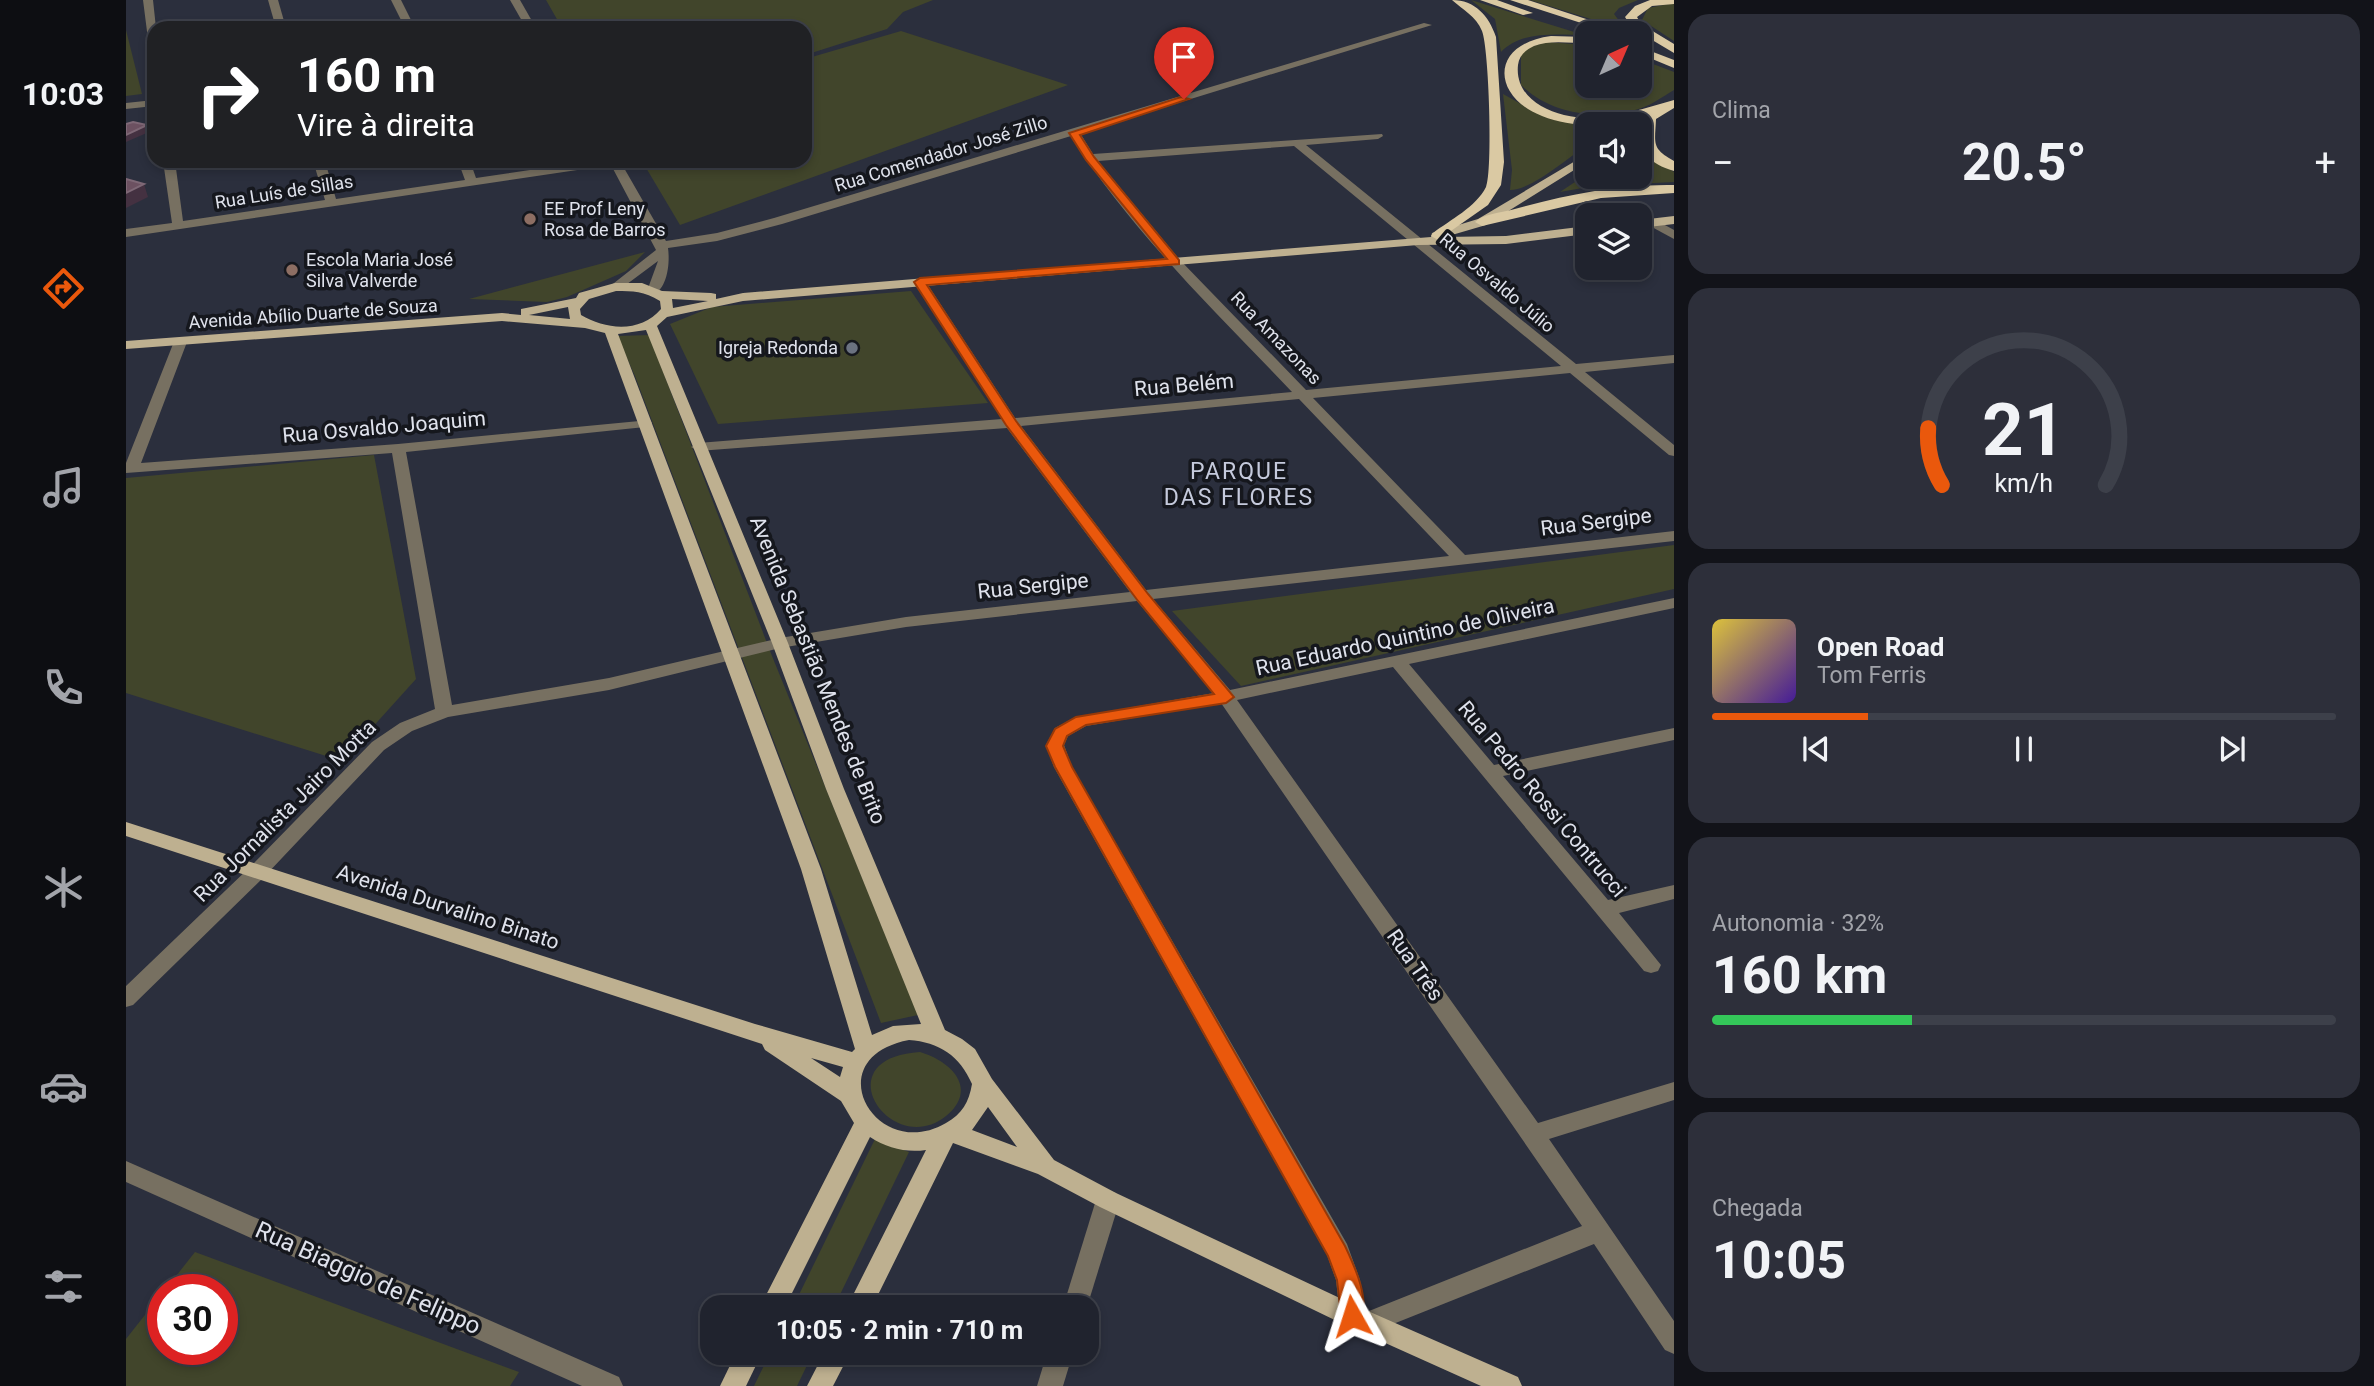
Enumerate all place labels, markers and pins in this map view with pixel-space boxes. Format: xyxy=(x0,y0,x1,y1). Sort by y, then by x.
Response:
pin xyxy=(1154,27,1214,99)
place label: EE Prof Leny Rosa de Barros xyxy=(544,198,666,240)
marker: EE Prof Leny Rosa de Barros xyxy=(522,211,538,227)
place label: Escola Maria José Silva Valverde xyxy=(306,249,453,291)
marker: Escola Maria José Silva Valverde xyxy=(284,262,300,278)
place label: Igreja Redonda xyxy=(718,337,838,358)
marker: Igreja Redonda xyxy=(844,340,860,356)

